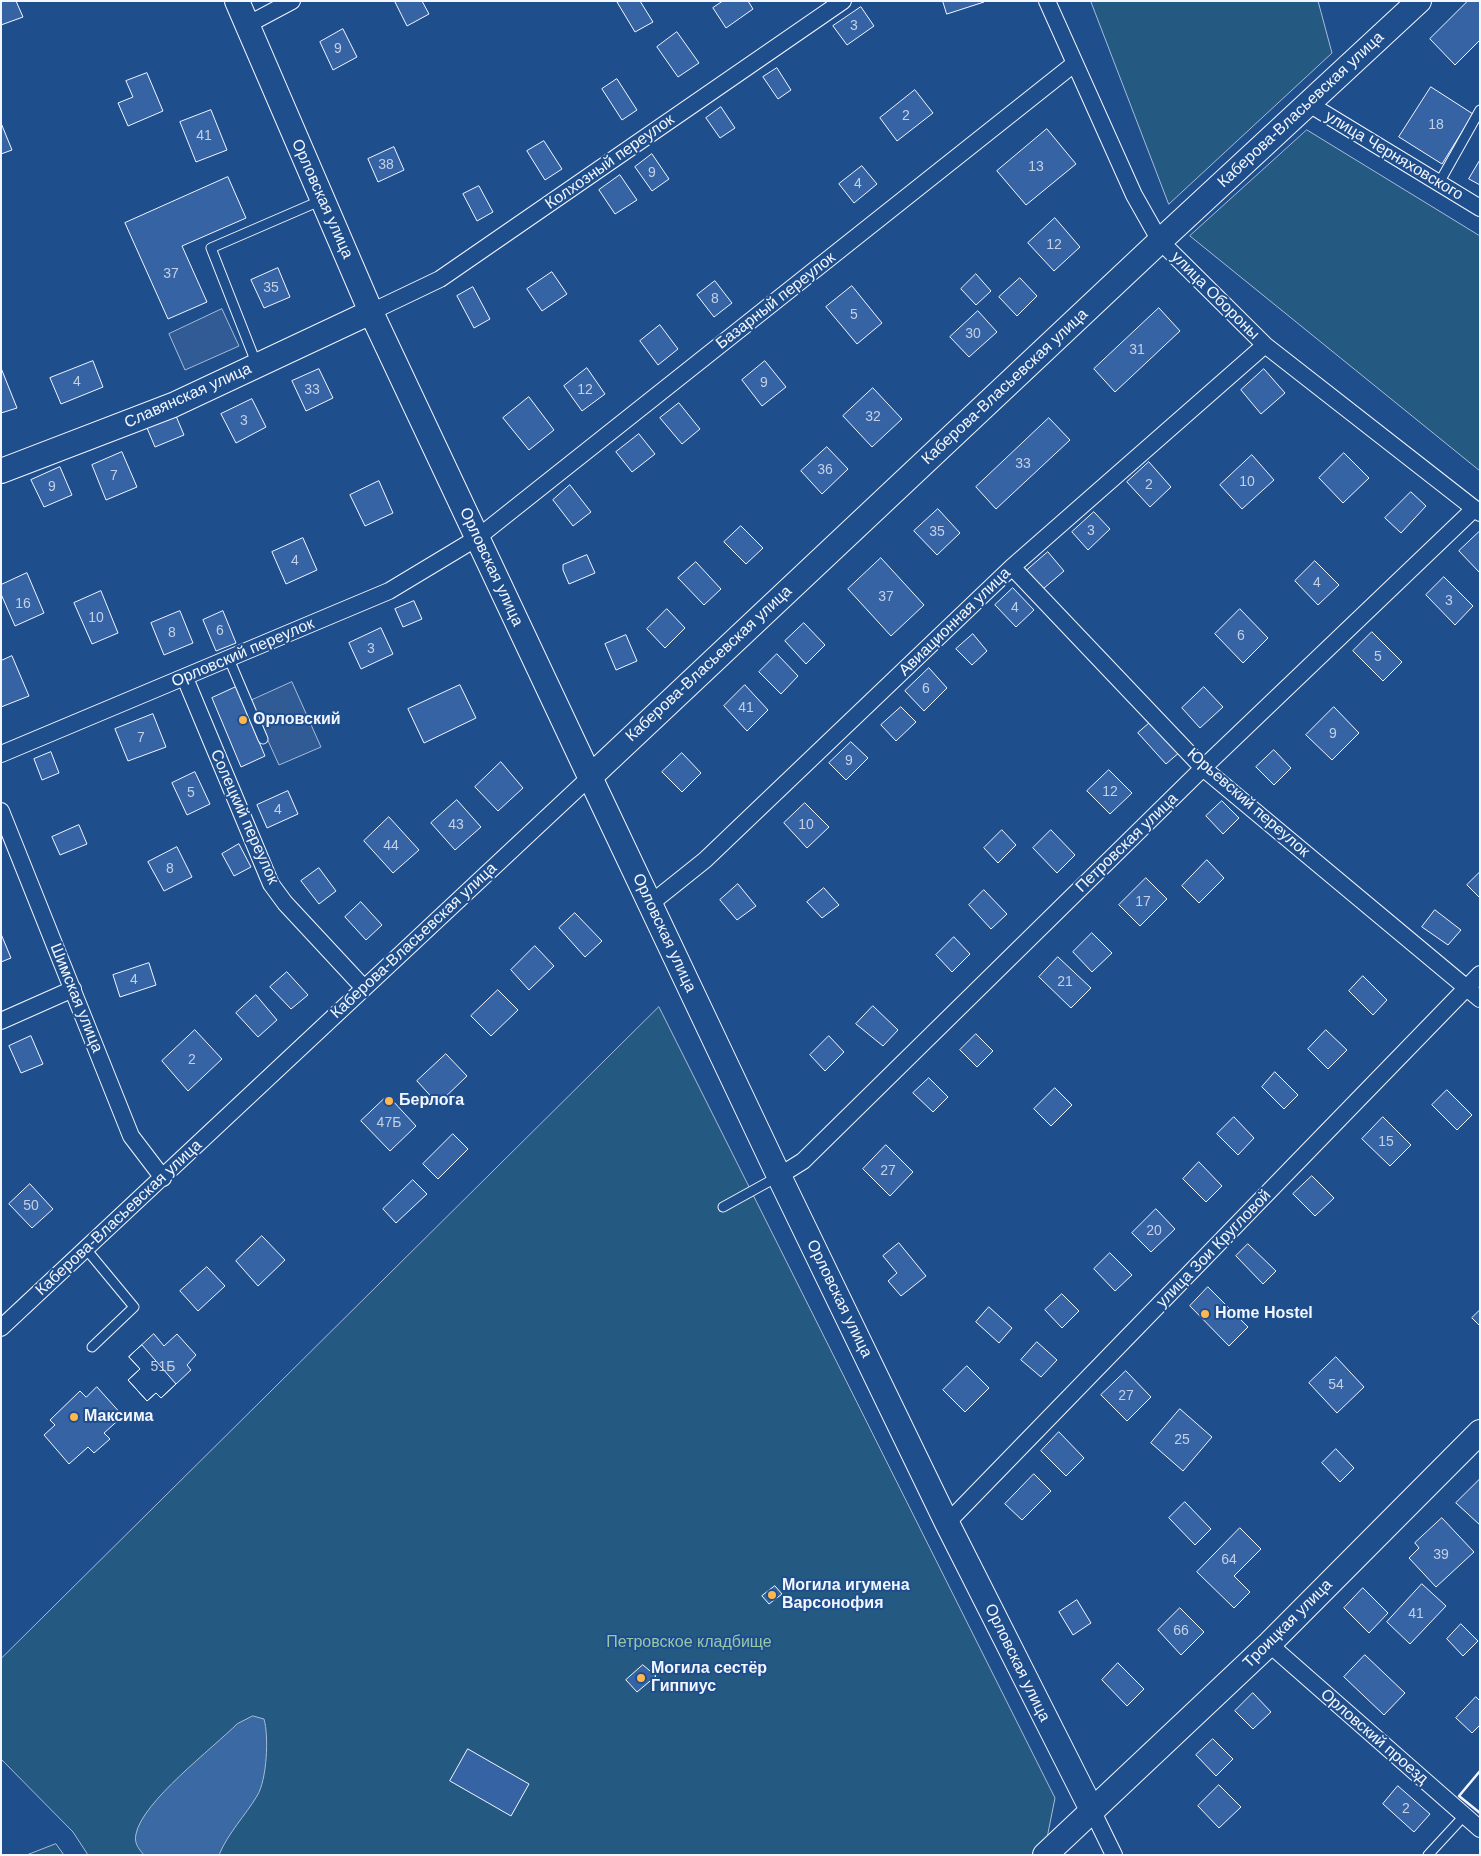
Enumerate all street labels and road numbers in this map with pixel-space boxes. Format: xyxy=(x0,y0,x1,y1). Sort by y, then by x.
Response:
street label: Каберова-Власьевская улица xyxy=(1214,28,1388,192)
street label: улица Черняховского xyxy=(1321,107,1467,205)
street label: Колхозный переулок xyxy=(542,110,678,214)
street label: Орловская улица xyxy=(287,136,357,262)
street label: Базарный переулок xyxy=(712,248,840,354)
street label: улица Обороны xyxy=(1167,248,1263,344)
street label: Каберова-Власьевская улица xyxy=(918,305,1092,469)
street label: Славянская улица xyxy=(122,359,254,433)
street label: Орловская улица xyxy=(455,505,527,629)
street label: Авиационная улица xyxy=(895,564,1015,680)
street label: Каберова-Власьевская улица xyxy=(622,582,796,746)
street label: Орловский переулок xyxy=(169,614,317,692)
street label: Юрьевский переулок xyxy=(1183,745,1313,861)
street label: Солецкий переулок xyxy=(206,747,282,887)
street label: Петровская улица xyxy=(1072,789,1182,897)
street label: Каберова-Власьевская улица xyxy=(327,859,501,1023)
street label: Орловская улица xyxy=(628,871,700,995)
street label: Шимская улица xyxy=(45,941,107,1055)
street label: Каберова-Власьевская улица xyxy=(32,1136,206,1300)
street label: улица Зои Кругловой xyxy=(1153,1186,1275,1312)
street label: Орловская улица xyxy=(802,1237,876,1361)
street label: Троицкая улица xyxy=(1239,1575,1337,1673)
street label: Орловская улица xyxy=(980,1601,1054,1725)
street label: Орловский проезд xyxy=(1316,1685,1432,1789)

